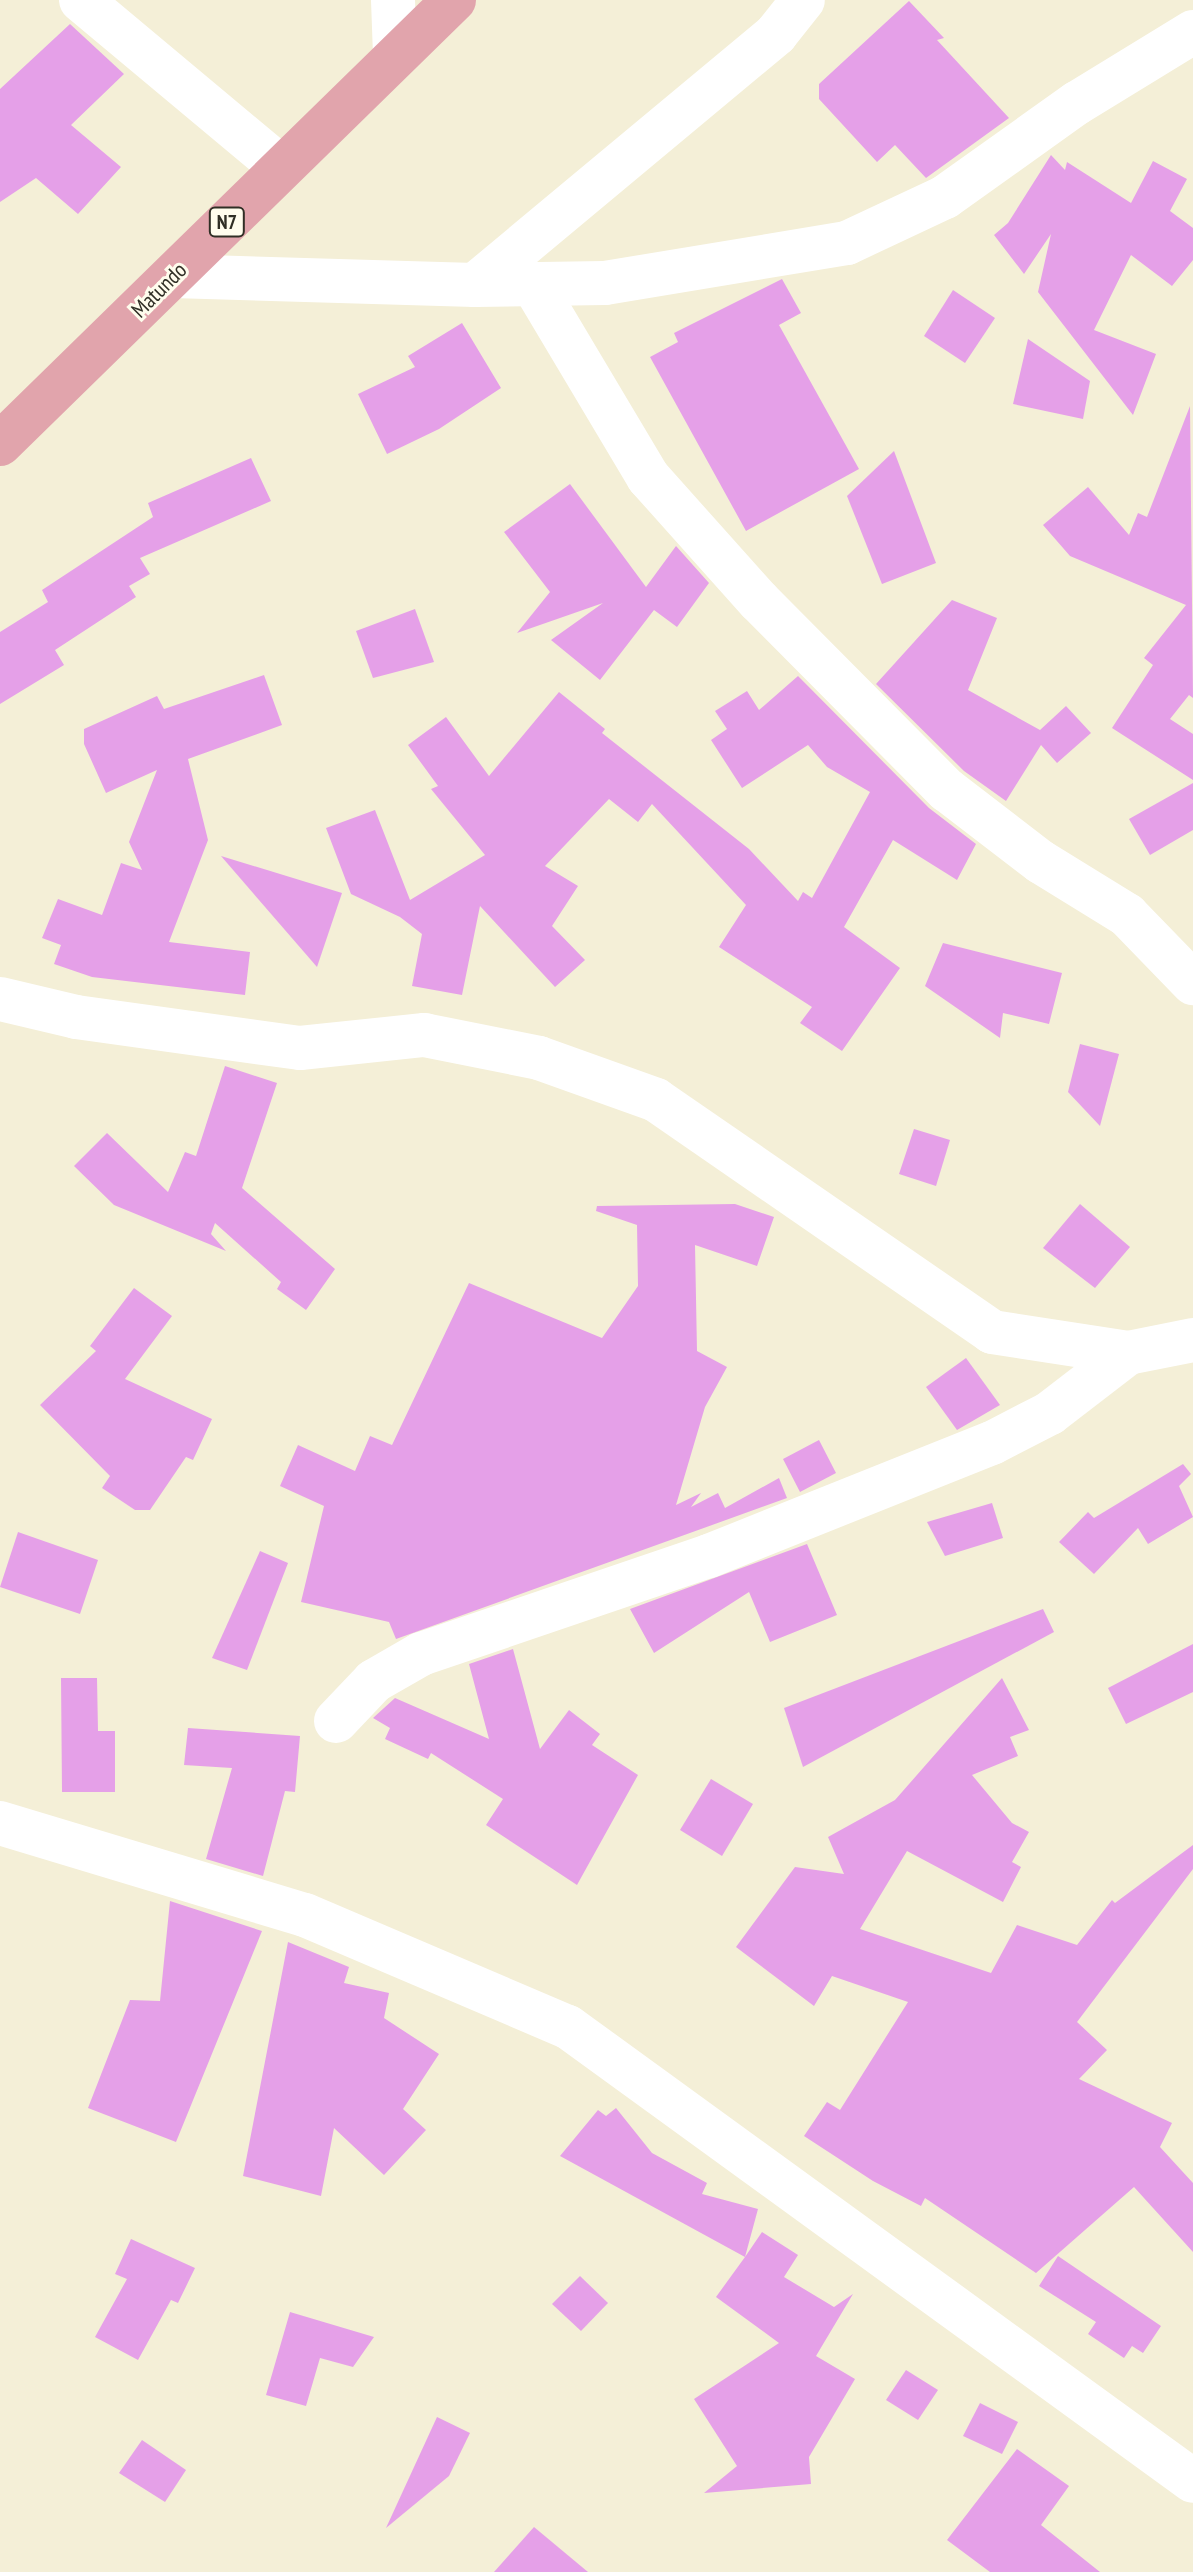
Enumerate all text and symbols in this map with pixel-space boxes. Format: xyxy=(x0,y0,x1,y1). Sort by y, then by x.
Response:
road number: N7 xyxy=(207,206,247,238)
street label: Matundo xyxy=(126,257,192,323)

